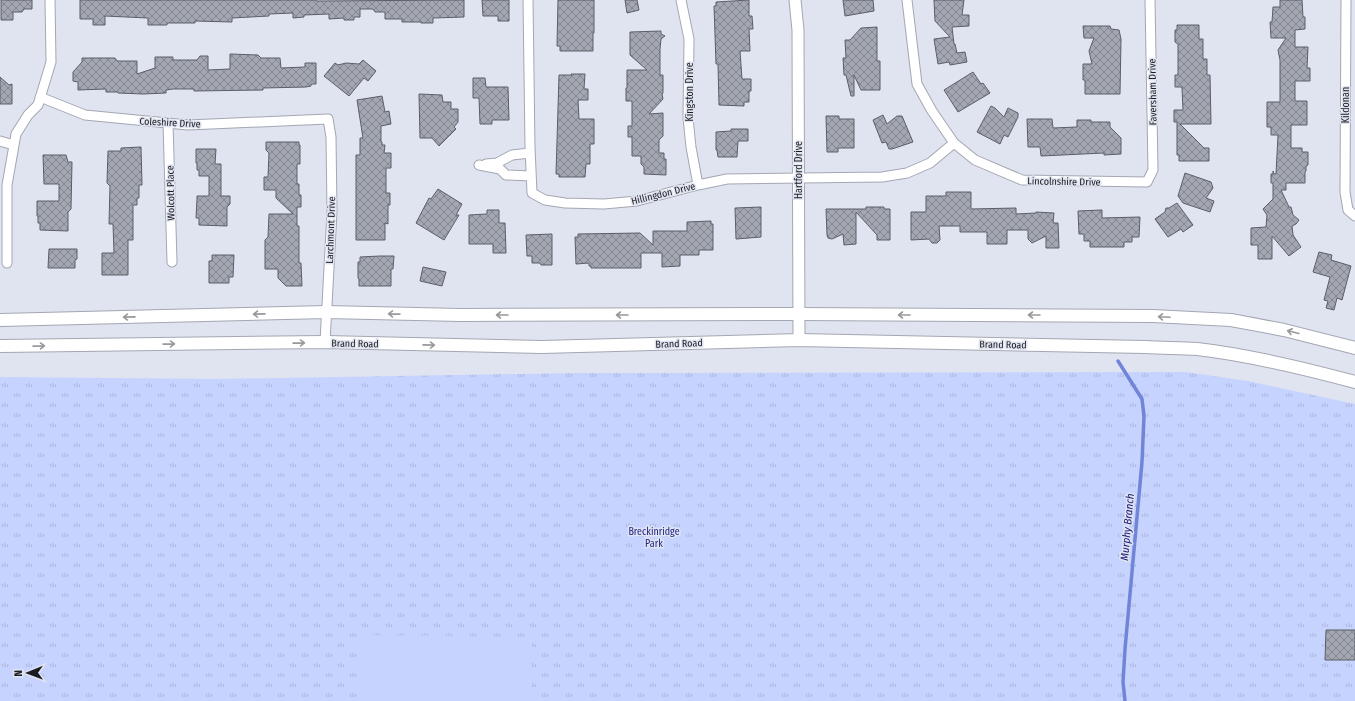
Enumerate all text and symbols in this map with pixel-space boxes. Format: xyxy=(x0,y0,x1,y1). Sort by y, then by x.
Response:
street label: Faversham Drive xyxy=(1146,58,1160,126)
street label: Kingston Drive xyxy=(684,62,696,122)
street label: Kildonan xyxy=(1340,87,1352,123)
street label: Coleshire Drive xyxy=(139,115,201,131)
street label: Hartford Drive xyxy=(793,141,805,199)
street label: Wolcott Place xyxy=(165,165,177,221)
street label: Lincolnshire Drive xyxy=(1027,175,1101,189)
street label: Hillingdon Drive xyxy=(630,180,697,208)
street label: Larchmont Drive xyxy=(324,196,338,264)
one-way arrow xyxy=(253,310,266,318)
one-way arrow xyxy=(388,310,401,318)
one-way arrow xyxy=(496,311,509,319)
one-way arrow xyxy=(616,311,629,319)
one-way arrow xyxy=(898,311,911,319)
one-way arrow xyxy=(1028,311,1041,319)
one-way arrow xyxy=(123,313,136,321)
one-way arrow xyxy=(1158,313,1171,320)
one-way arrow xyxy=(1287,328,1300,336)
street label: Brand Road xyxy=(655,337,703,351)
street label: Brand Road xyxy=(331,338,379,350)
one-way arrow xyxy=(292,339,305,347)
street label: Brand Road xyxy=(979,339,1027,351)
one-way arrow xyxy=(162,340,175,348)
one-way arrow xyxy=(422,341,435,348)
one-way arrow xyxy=(32,342,45,350)
water label: Murphy Branch xyxy=(1118,493,1137,561)
park label: Breckinridge Park xyxy=(628,526,680,550)
north arrow xyxy=(8,653,48,693)
text: N xyxy=(12,670,25,677)

